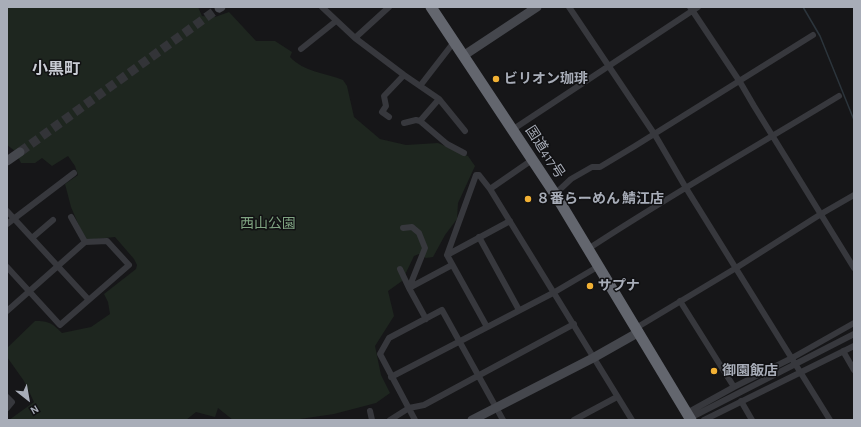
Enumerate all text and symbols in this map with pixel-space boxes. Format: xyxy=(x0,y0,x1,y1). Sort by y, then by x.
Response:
district label: 小黒町 xyxy=(32,59,80,79)
place label: ビリオン珈琲 xyxy=(504,71,588,87)
marker: ビリオン珈琲 xyxy=(491,74,501,84)
street label: 国道417号 xyxy=(522,123,568,181)
place label: ８番らーめん 鯖江店 xyxy=(536,191,664,207)
marker: ８番らーめん 鯖江店 xyxy=(523,194,533,204)
park label: 西山公園 xyxy=(240,216,296,232)
place label: サプナ xyxy=(598,278,640,294)
marker: サプナ xyxy=(585,281,595,291)
place label: 御園飯店 xyxy=(722,363,778,379)
marker: 御園飯店 xyxy=(709,366,719,376)
north arrow xyxy=(8,379,48,419)
text: N xyxy=(28,403,41,416)

